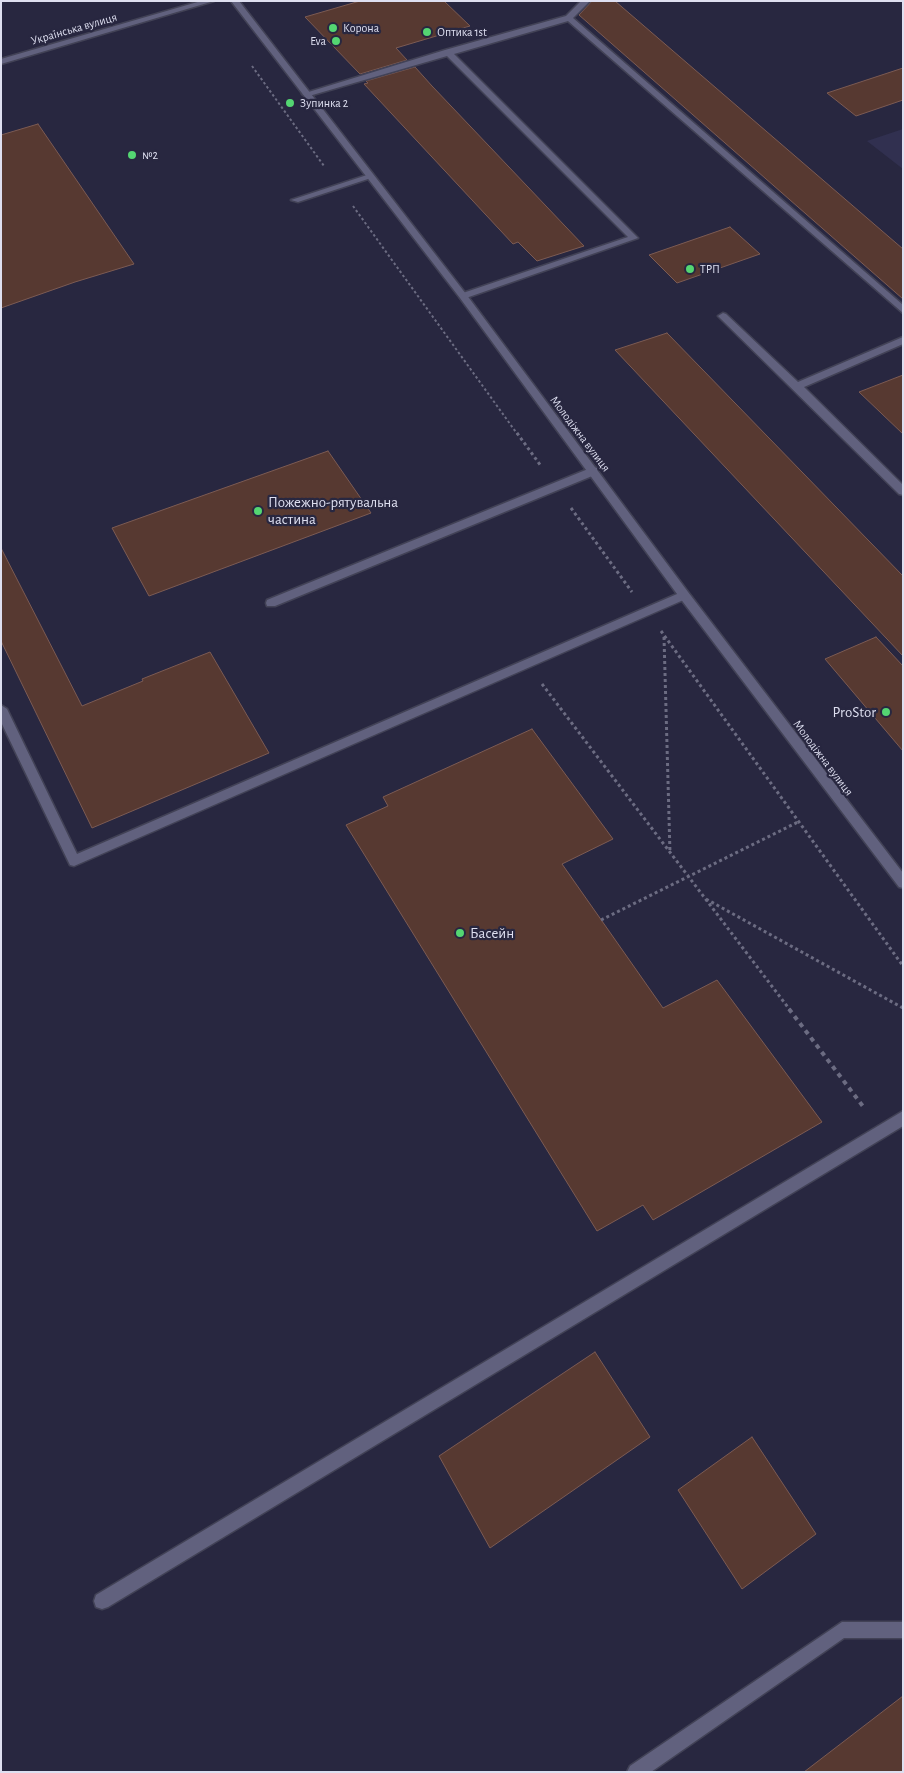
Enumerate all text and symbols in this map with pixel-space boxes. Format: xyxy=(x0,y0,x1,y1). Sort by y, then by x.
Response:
street label: Українська вулиця xyxy=(29,10,119,48)
place label: Корона xyxy=(343,21,379,35)
marker: Корона xyxy=(327,22,339,34)
place label: Оптика 1st xyxy=(437,25,487,39)
marker: Оптика 1st xyxy=(421,26,433,38)
place label: Eva xyxy=(310,34,326,48)
marker: Eva xyxy=(330,35,342,47)
place label: Зупинка 2 xyxy=(300,96,348,110)
marker: Зупинка 2 xyxy=(284,97,296,109)
place label: №2 xyxy=(142,148,158,162)
marker: №2 xyxy=(126,149,138,161)
place label: ТРП xyxy=(700,262,720,276)
marker: ТРП xyxy=(684,263,696,275)
street label: Молодіжна вулиця xyxy=(547,393,613,475)
place label: Пожежно-рятувальна частина xyxy=(268,493,398,528)
marker: Пожежно-рятувальна частина xyxy=(252,505,264,517)
place label: ProStor xyxy=(833,703,876,721)
marker: ProStor xyxy=(880,706,892,718)
street label: Молодіжна вулиця xyxy=(790,717,856,799)
place label: Басейн xyxy=(470,924,514,942)
marker: Басейн xyxy=(454,927,466,939)

